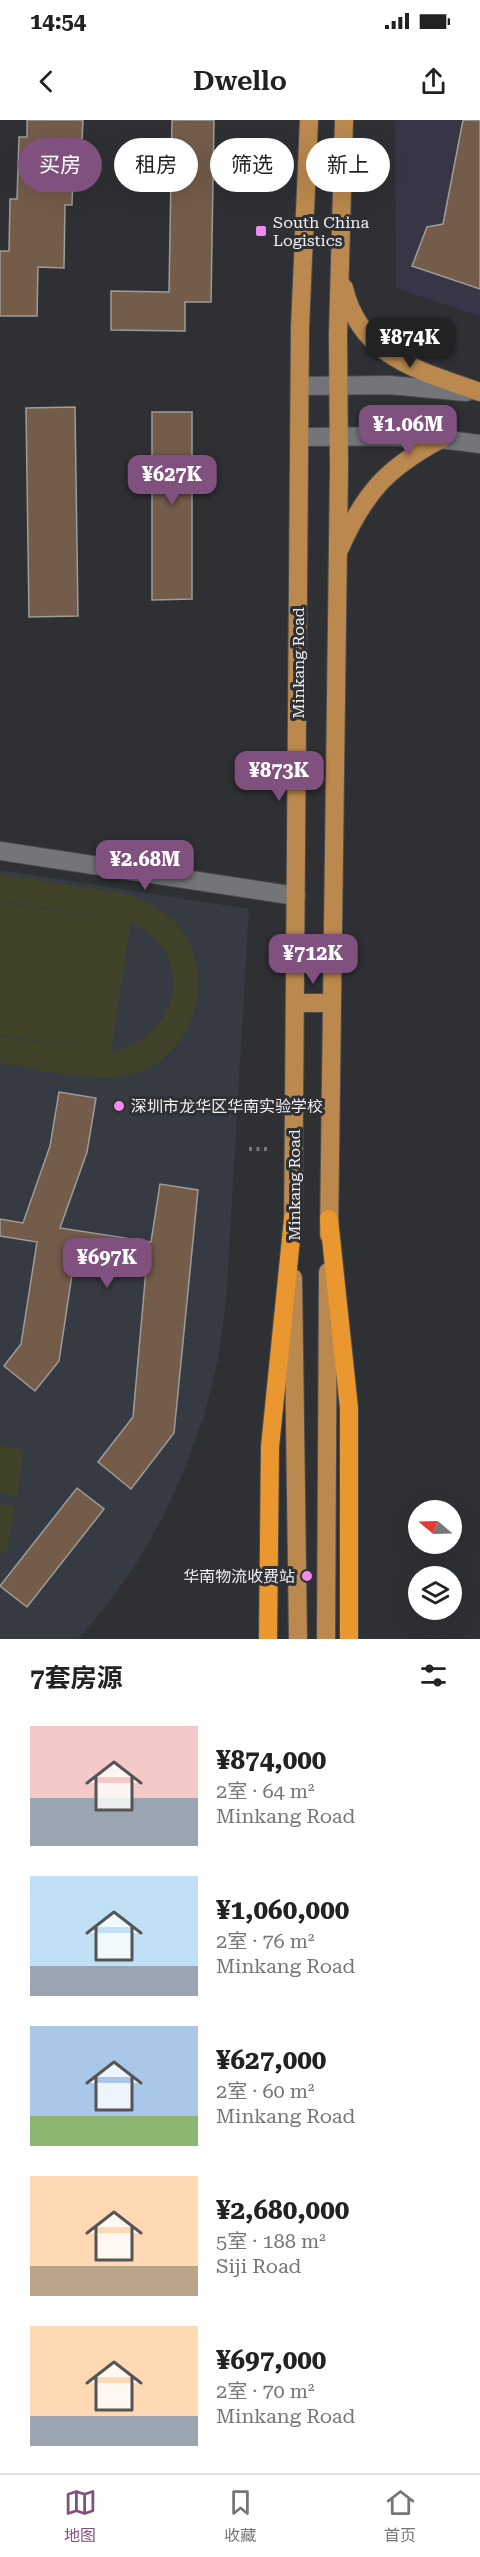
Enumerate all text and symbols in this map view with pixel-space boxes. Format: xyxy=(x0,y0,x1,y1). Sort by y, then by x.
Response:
text: 14:54 xyxy=(30,9,86,34)
icon: back xyxy=(30,65,63,98)
text: Dwello xyxy=(193,65,287,97)
icon: share xyxy=(417,65,450,98)
chip: 买房 xyxy=(18,138,102,192)
chip: 租房 xyxy=(114,138,198,192)
chip: 筛选 xyxy=(210,138,294,192)
chip: 新上 xyxy=(306,138,390,192)
place label: South China Logistics xyxy=(273,213,370,250)
marker: South China Logistics xyxy=(254,224,268,238)
pin: ¥874K xyxy=(368,318,452,369)
text: ¥874K xyxy=(380,325,440,349)
pin: ¥1.06M xyxy=(359,405,457,456)
text: ¥1.06M xyxy=(373,412,443,436)
pin: ¥627K xyxy=(130,455,214,506)
text: ¥627K xyxy=(142,462,202,486)
street label: Minkang Road xyxy=(289,607,308,719)
pin: ¥873K xyxy=(237,751,321,802)
text: ¥873K xyxy=(249,758,309,782)
pin: ¥2.68M xyxy=(96,840,194,891)
text: ¥2.68M xyxy=(110,847,180,871)
pin: ¥712K xyxy=(271,934,355,985)
text: ¥712K xyxy=(283,941,343,965)
place label: 深圳市龙华区华南实验学校 xyxy=(131,1097,323,1116)
marker: 深圳市龙华区华南实验学校 xyxy=(112,1099,126,1113)
street label: Minkang Road xyxy=(285,1129,304,1241)
pin: ¥697K xyxy=(65,1238,149,1289)
text: ¥697K xyxy=(77,1245,137,1269)
north arrow xyxy=(408,1500,462,1554)
map controls xyxy=(408,1500,462,1620)
button: layers xyxy=(408,1566,462,1620)
place label: 华南物流收费站 xyxy=(183,1567,295,1586)
marker: 华南物流收费站 xyxy=(300,1569,314,1583)
icon: filters xyxy=(417,1659,450,1692)
text: 7套房源 xyxy=(30,1663,123,1693)
text: ¥874,000 xyxy=(216,1745,326,1775)
icon: home xyxy=(78,1750,150,1822)
text: 2室 · 64 m² xyxy=(216,1779,315,1803)
text: Minkang Road xyxy=(216,1804,355,1828)
text: ¥1,060,000 xyxy=(216,1895,349,1925)
icon: home xyxy=(78,1900,150,1972)
text: 2室 · 76 m² xyxy=(216,1929,315,1953)
text: Minkang Road xyxy=(216,1954,355,1978)
text: ¥627,000 xyxy=(216,2045,326,2075)
icon: home xyxy=(78,2050,150,2122)
text: 2室 · 60 m² xyxy=(216,2079,315,2103)
text: Minkang Road xyxy=(216,2104,355,2128)
text: ¥2,680,000 xyxy=(216,2195,349,2225)
icon: home xyxy=(78,2200,150,2272)
text: 5室 · 188 m² xyxy=(216,2229,326,2253)
text: Siji Road xyxy=(216,2254,301,2278)
text: ¥697,000 xyxy=(216,2345,326,2375)
icon: home xyxy=(78,2350,150,2422)
text: 2室 · 70 m² xyxy=(216,2379,315,2403)
text: Minkang Road xyxy=(216,2404,355,2428)
tab: 地图 xyxy=(64,2486,97,2546)
tab: 收藏 xyxy=(224,2486,257,2546)
tab: 首页 xyxy=(384,2486,417,2546)

